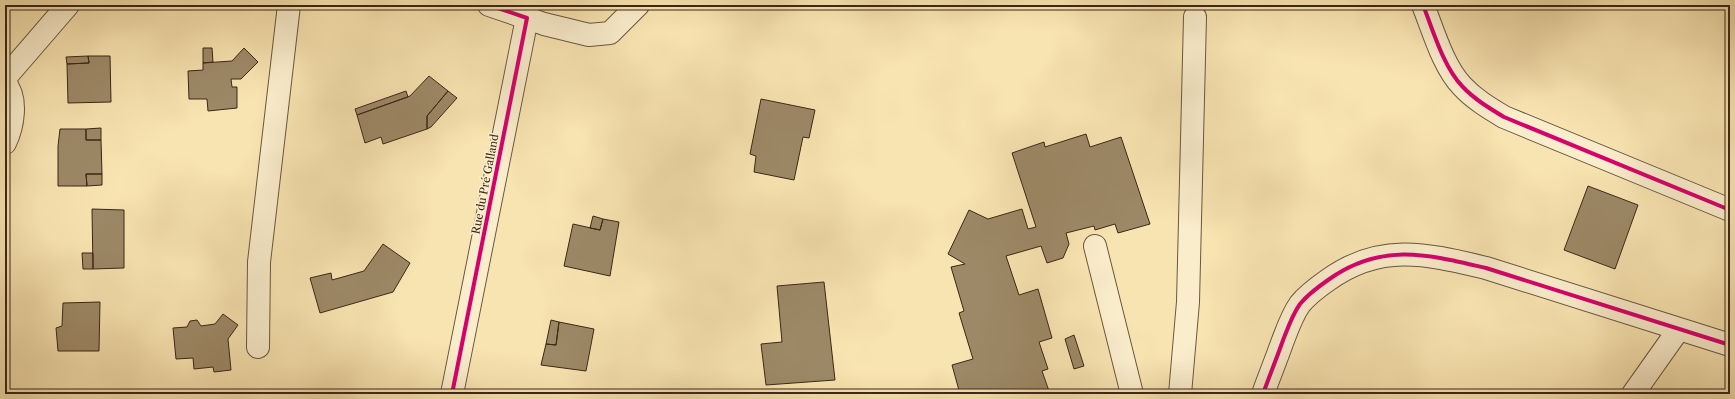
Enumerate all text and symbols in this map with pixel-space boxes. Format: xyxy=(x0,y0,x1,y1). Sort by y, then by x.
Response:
street label: Rue du Pré Galland xyxy=(468,132,502,235)

